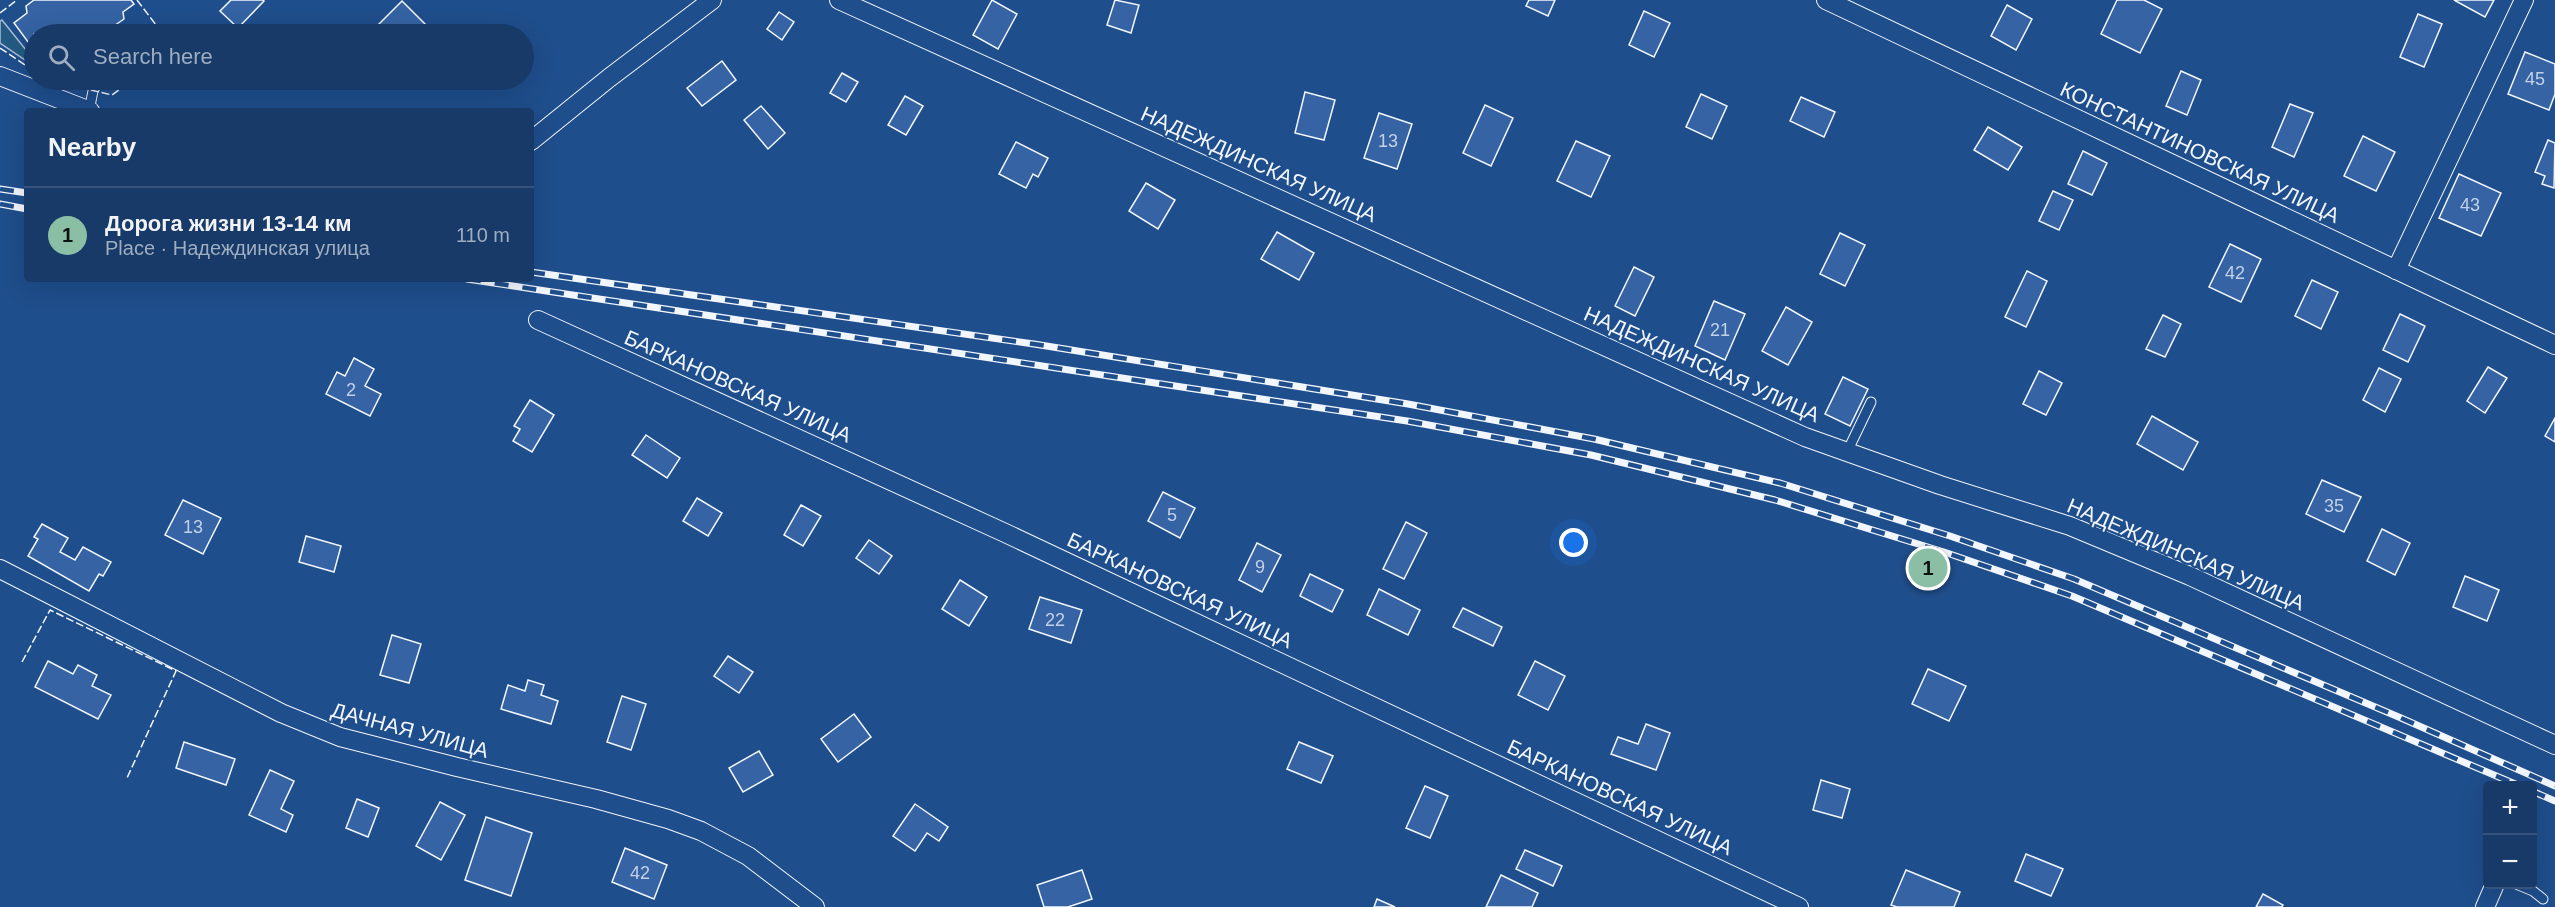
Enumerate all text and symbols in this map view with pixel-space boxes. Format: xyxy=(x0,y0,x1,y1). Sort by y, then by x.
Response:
search box xyxy=(24,24,534,90)
icon: search xyxy=(45,41,78,74)
text: Search here xyxy=(93,44,213,69)
house number: 45 xyxy=(2525,69,2545,89)
street label: КОНСТАНТИНОВСКАЯ УЛИЦА xyxy=(2057,77,2343,227)
street label: НАДЕЖДИНСКАЯ УЛИЦА xyxy=(1138,102,1380,226)
house number: 13 xyxy=(1378,131,1398,151)
text: Nearby xyxy=(48,132,136,162)
house number: 43 xyxy=(2460,195,2480,215)
text: Дорога жизни 13-14 км xyxy=(105,211,351,236)
text: 1 xyxy=(62,224,73,246)
text: 110 m xyxy=(456,224,510,246)
text: Place · Надеждинская улица xyxy=(105,237,370,259)
house number: 42 xyxy=(2225,263,2245,283)
street label: НАДЕЖДИНСКАЯ УЛИЦА xyxy=(1581,302,1823,426)
house number: 21 xyxy=(1710,320,1730,340)
street label: БАРКАНОВСКАЯ УЛИЦА xyxy=(621,325,855,447)
house number: 2 xyxy=(346,380,356,400)
street label: НАДЕЖДИНСКАЯ УЛИЦА xyxy=(2064,494,2308,614)
house number: 35 xyxy=(2324,496,2344,516)
house number: 5 xyxy=(1167,505,1177,525)
house number: 13 xyxy=(183,517,203,537)
street label: БАРКАНОВСКАЯ УЛИЦА xyxy=(1064,528,1296,652)
your location xyxy=(1559,528,1588,557)
pin: 1 xyxy=(1908,546,1948,590)
house number: 9 xyxy=(1255,557,1265,577)
house number: 22 xyxy=(1045,610,1065,630)
street label: ДАЧНАЯ УЛИЦА xyxy=(329,698,491,762)
street label: БАРКАНОВСКАЯ УЛИЦА xyxy=(1504,735,1736,859)
map controls xyxy=(2483,781,2537,889)
button: + xyxy=(2483,781,2537,835)
button: − xyxy=(2483,835,2537,889)
house number: 42 xyxy=(630,863,650,883)

